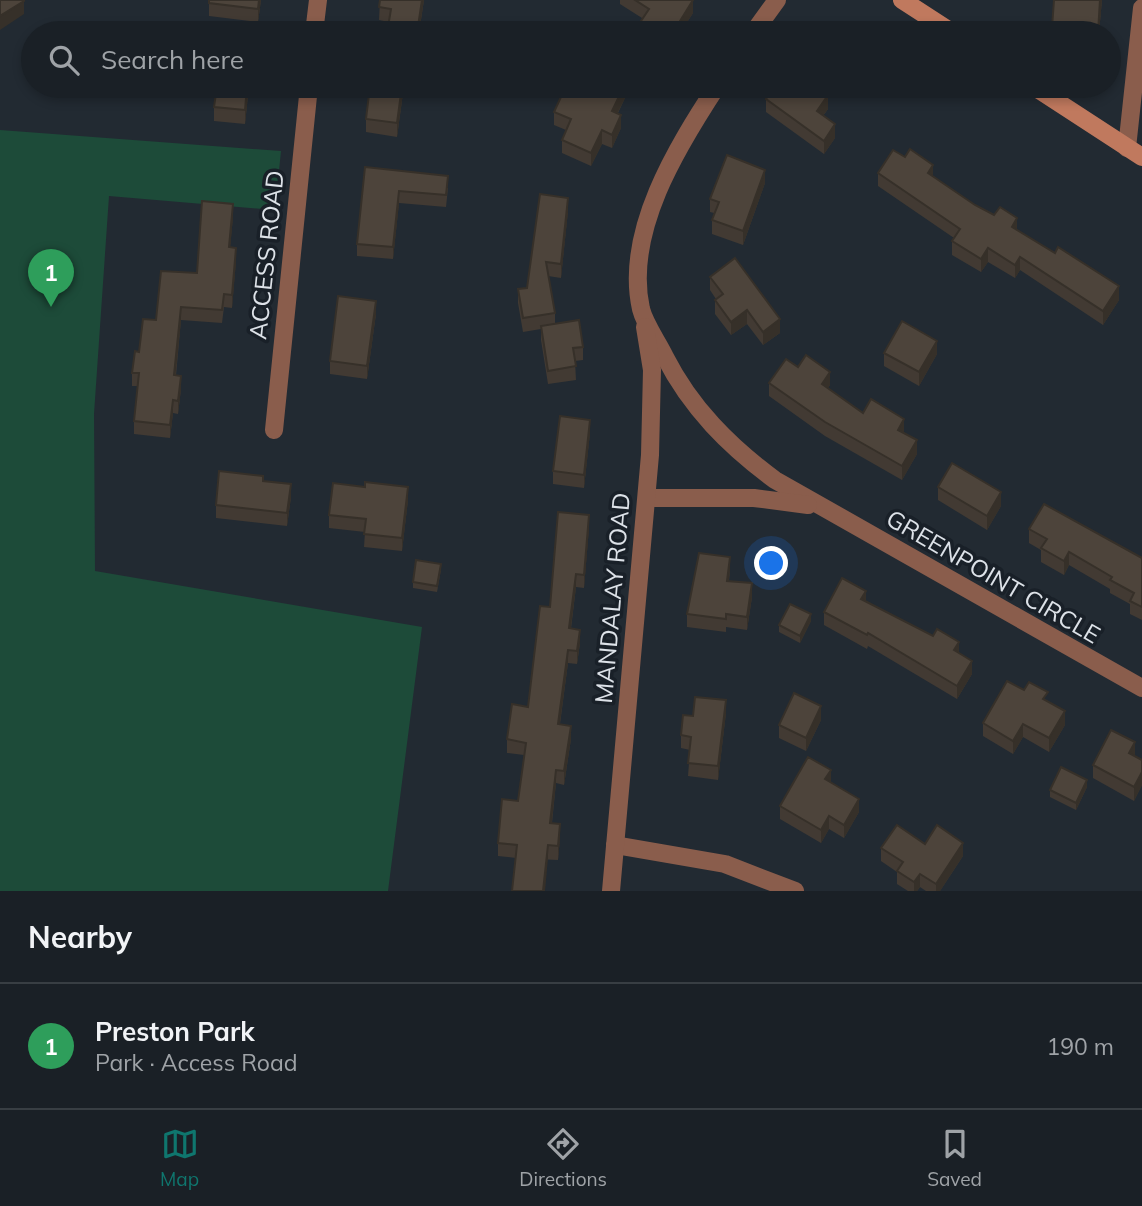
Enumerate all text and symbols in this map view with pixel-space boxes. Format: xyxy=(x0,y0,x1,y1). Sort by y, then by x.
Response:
search box xyxy=(21,21,1121,98)
icon: search xyxy=(45,41,83,79)
text: Search here xyxy=(101,43,244,76)
street label: ACCESS ROAD xyxy=(242,169,290,341)
pin: 1 xyxy=(28,249,74,307)
street label: MANDALAY ROAD xyxy=(588,491,636,704)
street label: GREENPOINT CIRCLE xyxy=(881,503,1106,650)
your location xyxy=(754,546,788,580)
text: Nearby xyxy=(28,918,132,956)
text: Preston Park xyxy=(95,1015,255,1048)
text: 1 xyxy=(44,1032,58,1061)
text: 190 m xyxy=(1046,1032,1114,1061)
text: Park · Access Road xyxy=(95,1048,298,1077)
tab: Map xyxy=(160,1125,199,1191)
tab: Directions xyxy=(519,1125,607,1191)
tab: Saved xyxy=(927,1125,982,1191)

